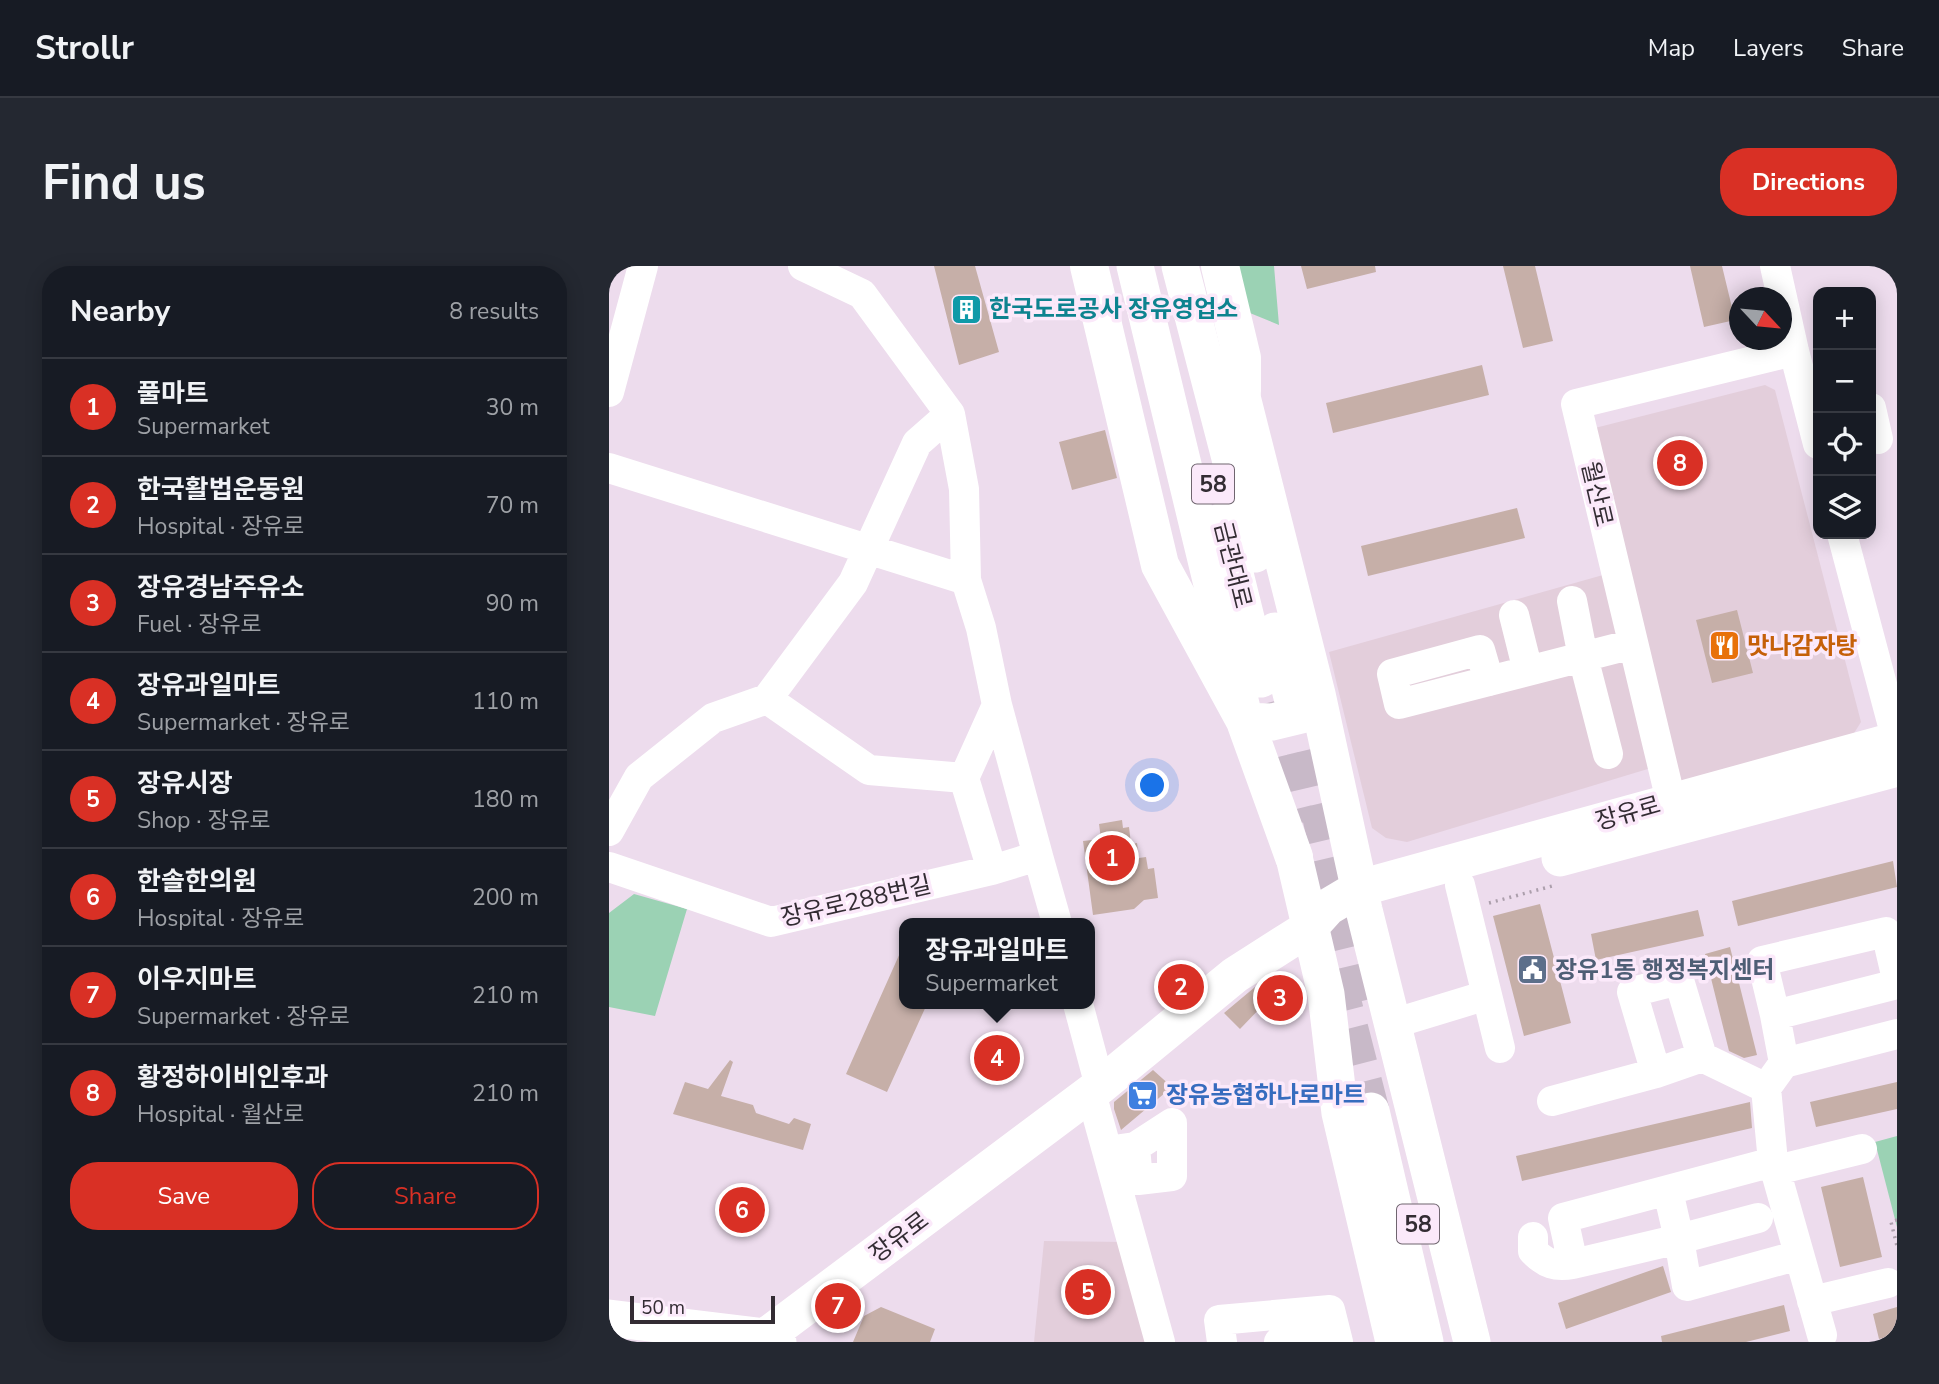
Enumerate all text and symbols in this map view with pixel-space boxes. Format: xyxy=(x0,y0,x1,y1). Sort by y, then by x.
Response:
text: Strollr xyxy=(35,26,134,71)
text: Map xyxy=(1648,32,1695,64)
text: Layers xyxy=(1733,32,1804,64)
text: Share xyxy=(1842,32,1904,64)
button: Directions xyxy=(1720,148,1897,216)
text: Find us xyxy=(42,149,206,216)
north arrow xyxy=(1729,287,1792,350)
map controls xyxy=(1813,287,1876,539)
button: + xyxy=(1813,287,1876,350)
text: Nearby xyxy=(70,291,170,332)
building icon: 한국도로공사 장유영업소 xyxy=(949,292,983,326)
place label: 한국도로공사 장유영업소 xyxy=(989,293,1238,325)
text: 8 results xyxy=(449,296,539,327)
button: − xyxy=(1813,350,1876,413)
text: 풀마트 xyxy=(137,376,209,411)
text: 1 xyxy=(86,392,100,423)
text: 30 m xyxy=(486,392,539,423)
text: Supermarket xyxy=(137,411,270,442)
button: locate xyxy=(1813,413,1876,476)
pin: 8 xyxy=(1657,437,1703,489)
street label: 월산로 xyxy=(1574,458,1620,530)
road number: 58 xyxy=(1192,464,1234,504)
text: 한국활법운동원 xyxy=(137,472,304,507)
button: layers xyxy=(1813,476,1876,539)
text: 2 xyxy=(86,490,100,521)
text: 70 m xyxy=(486,490,539,521)
text: Hospital · 장유로 xyxy=(137,511,305,542)
street label: 금관대로 xyxy=(1207,518,1259,612)
text: 장유경남주유소 xyxy=(137,570,304,605)
text: 3 xyxy=(86,588,100,619)
text: 90 m xyxy=(486,588,539,619)
text: Fuel · 장유로 xyxy=(137,609,262,640)
restaurant icon: 맛나감자탕 xyxy=(1707,629,1741,663)
place label: 맛나감자탕 xyxy=(1747,630,1857,662)
text: 장유과일마트 xyxy=(137,668,281,703)
text: 4 xyxy=(86,686,100,717)
text: 110 m xyxy=(472,686,539,717)
text: Supermarket · 장유로 xyxy=(137,707,350,738)
text: 장유시장 xyxy=(137,766,233,801)
your location xyxy=(1135,768,1169,802)
text: 5 xyxy=(86,784,100,815)
text: 180 m xyxy=(472,784,539,815)
street label: 장유로 xyxy=(1592,788,1664,838)
text: Shop · 장유로 xyxy=(137,805,271,836)
pin: 1 xyxy=(1089,832,1135,884)
text: 한솔한의원 xyxy=(137,864,257,899)
street label: 장유로288번길 xyxy=(778,868,934,934)
text: 6 xyxy=(86,882,100,913)
text: 200 m xyxy=(472,882,539,913)
text: Hospital · 장유로 xyxy=(137,903,305,934)
popup xyxy=(899,918,1095,1009)
text: 장유과일마트 xyxy=(925,933,1069,968)
public building icon: 장유1동 행정복지센터 xyxy=(1515,953,1549,987)
place label: 장유1동 행정복지센터 xyxy=(1555,954,1775,986)
pin: 2 xyxy=(1158,961,1204,1013)
text: 이우지마트 xyxy=(137,962,257,997)
text: Supermarket xyxy=(925,968,1058,999)
pin: 3 xyxy=(1257,972,1303,1024)
text: 7 xyxy=(86,980,100,1011)
text: 210 m xyxy=(472,980,539,1011)
text: Supermarket · 장유로 xyxy=(137,1001,350,1032)
pin: 4 xyxy=(974,1032,1020,1084)
text: 황정하이비인후과 xyxy=(137,1060,328,1095)
text: 8 xyxy=(86,1078,100,1109)
text: 210 m xyxy=(472,1078,539,1109)
supermarket icon: 장유농협하나로마트 xyxy=(1126,1078,1160,1112)
place label: 장유농협하나로마트 xyxy=(1166,1079,1365,1111)
text: Hospital · 월산로 xyxy=(137,1099,305,1130)
button: Save xyxy=(70,1162,298,1230)
button: Share xyxy=(312,1162,539,1230)
pin: 6 xyxy=(719,1184,765,1236)
street label: 장유로 xyxy=(863,1204,935,1270)
road number: 58 xyxy=(1397,1205,1439,1244)
pin: 5 xyxy=(1065,1266,1111,1318)
pin: 7 xyxy=(815,1280,861,1332)
scale bar xyxy=(630,1293,775,1325)
text: 50 m xyxy=(641,1295,685,1321)

